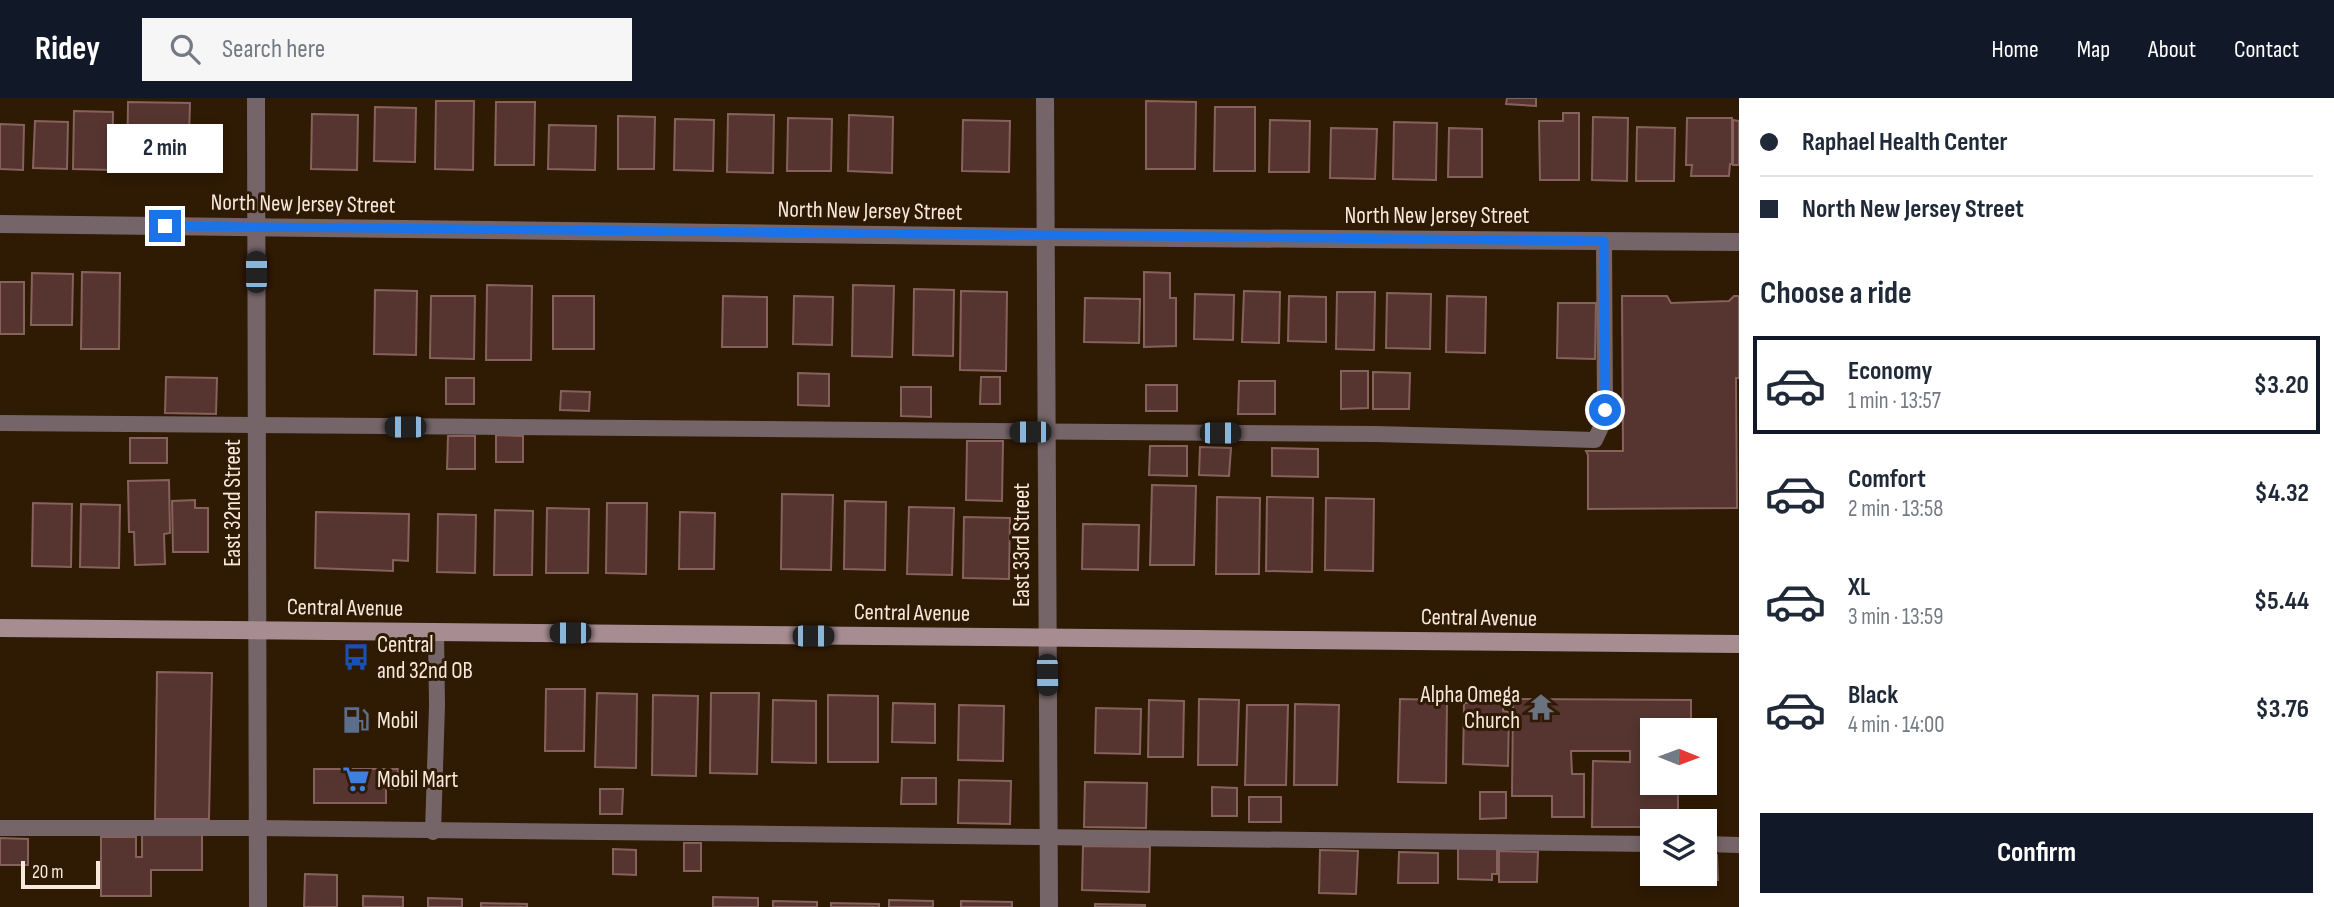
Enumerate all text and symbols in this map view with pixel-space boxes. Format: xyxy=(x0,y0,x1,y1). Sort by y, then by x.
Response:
search box xyxy=(142,18,632,81)
text: Ridey xyxy=(35,29,100,69)
icon: search xyxy=(166,30,204,68)
text: Search here xyxy=(222,34,325,65)
text: Home xyxy=(1991,35,2039,64)
text: Map xyxy=(2077,35,2110,64)
text: About xyxy=(2148,35,2196,64)
text: Contact xyxy=(2234,35,2299,64)
callout: 2 min xyxy=(107,124,223,174)
text: Raphael Health Center xyxy=(1802,127,2008,158)
text: 2 min xyxy=(143,134,187,162)
street label: North New Jersey Street xyxy=(210,188,396,220)
text: North New Jersey Street xyxy=(1802,194,2024,225)
street label: North New Jersey Street xyxy=(777,195,963,227)
street label: North New Jersey Street xyxy=(1345,202,1529,230)
route end xyxy=(149,210,181,242)
car xyxy=(246,251,267,293)
text: Choose a ride xyxy=(1760,274,1912,313)
icon: car xyxy=(1764,354,1827,417)
text: Economy xyxy=(1848,356,1932,387)
text: $3.20 xyxy=(2254,370,2309,401)
text: 1 min · 13:57 xyxy=(1848,387,1941,415)
route start xyxy=(1589,394,1621,426)
car xyxy=(385,417,427,438)
car xyxy=(1010,422,1052,443)
car xyxy=(1200,423,1242,444)
street label: East 32nd Street xyxy=(219,439,247,567)
icon: car xyxy=(1764,462,1827,525)
text: Comfort xyxy=(1848,464,1926,495)
text: $4.32 xyxy=(2255,478,2309,509)
street label: East 33rd Street xyxy=(1008,483,1036,607)
text: 2 min · 13:58 xyxy=(1848,495,1943,523)
icon: car xyxy=(1764,570,1827,633)
text: XL xyxy=(1848,572,1870,603)
text: $5.44 xyxy=(2254,586,2309,617)
street label: Central Avenue xyxy=(287,593,403,623)
street label: Central Avenue xyxy=(854,598,970,628)
street label: Central Avenue xyxy=(1421,603,1537,633)
text: 3 min · 13:59 xyxy=(1848,603,1944,631)
car xyxy=(550,623,592,644)
car xyxy=(793,626,835,647)
place label: Central and 32nd OB xyxy=(377,631,473,685)
bus stop icon: Central and 32nd OB xyxy=(341,642,371,672)
car xyxy=(1037,654,1058,696)
icon: car xyxy=(1764,678,1827,741)
text: Black xyxy=(1848,680,1898,711)
place label: Alpha Omega Church xyxy=(1420,681,1520,735)
temple icon: Alpha Omega Church xyxy=(1526,692,1556,722)
text: $3.76 xyxy=(2256,694,2309,725)
fuel station icon: Mobil xyxy=(341,705,371,735)
place label: Mobil xyxy=(377,707,418,735)
text: 4 min · 14:00 xyxy=(1848,711,1945,739)
north arrow xyxy=(1640,718,1717,794)
map controls xyxy=(1640,718,1717,886)
supermarket icon: Mobil Mart xyxy=(341,764,371,794)
place label: Mobil Mart xyxy=(377,766,458,794)
button: layers xyxy=(1640,809,1717,886)
button: Confirm xyxy=(1760,813,2313,893)
scale bar xyxy=(21,858,100,890)
text: 20 m xyxy=(32,861,64,884)

